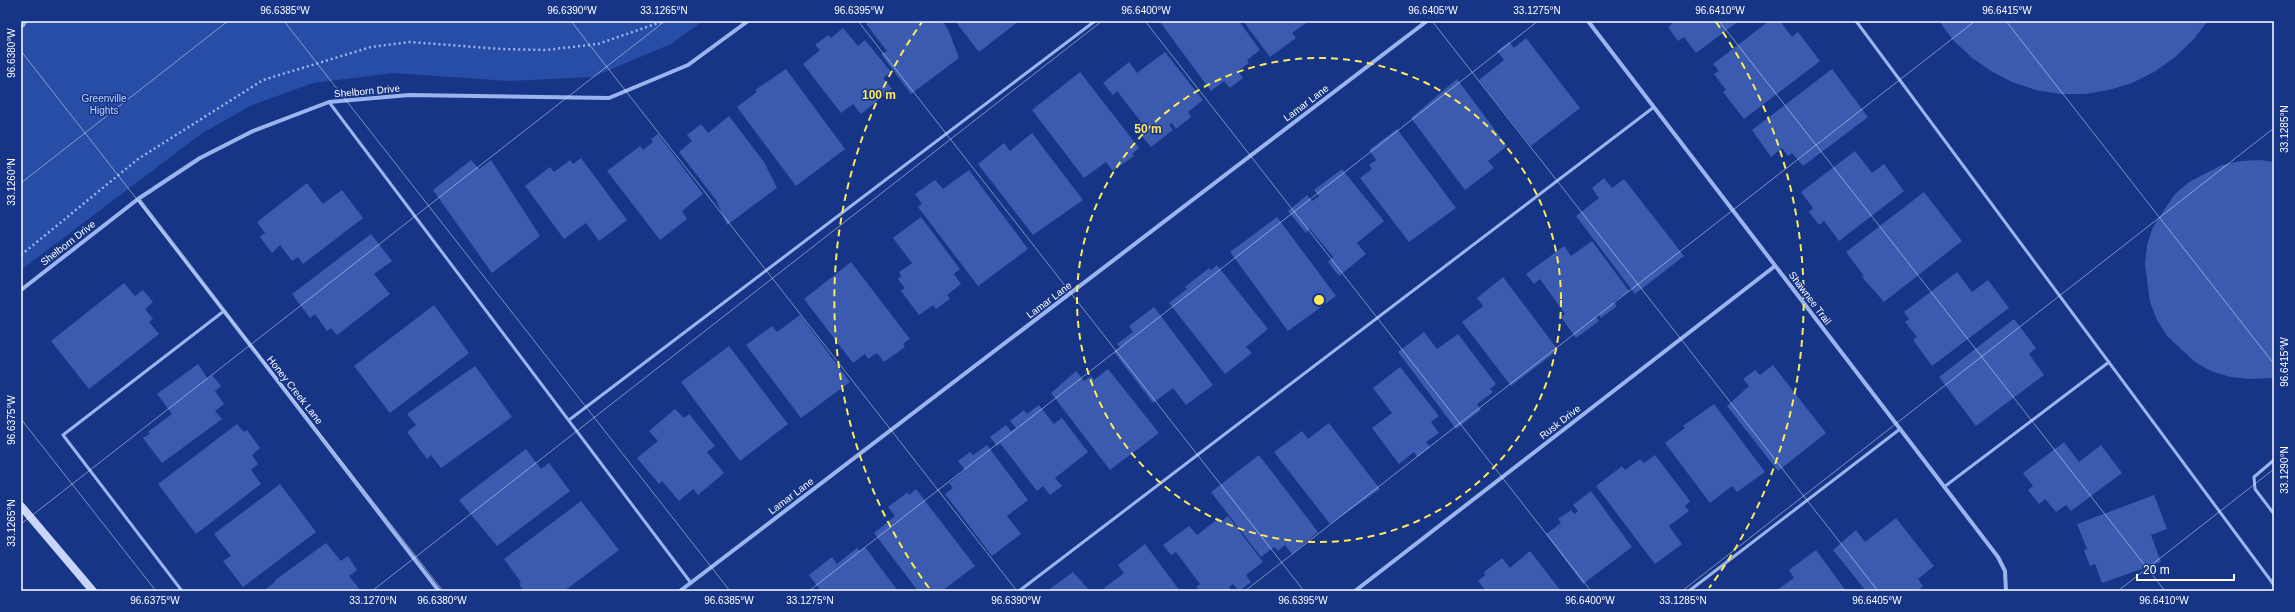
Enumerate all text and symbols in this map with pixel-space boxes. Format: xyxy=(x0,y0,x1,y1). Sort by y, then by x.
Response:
text: 96.6385°W xyxy=(260,5,310,16)
text: 96.6390°W xyxy=(547,5,597,16)
text: 33.1265°N xyxy=(640,5,688,16)
text: 96.6395°W xyxy=(834,5,884,16)
text: 96.6400°W xyxy=(1121,5,1171,16)
text: 96.6405°W xyxy=(1408,5,1458,16)
text: 33.1275°N xyxy=(1513,5,1561,16)
text: 96.6410°W xyxy=(1695,5,1745,16)
text: 96.6415°W xyxy=(1982,5,2032,16)
text: 96.6380°W xyxy=(6,28,17,78)
street label: Lamar Lane xyxy=(1281,82,1331,123)
street label: Shelborn Drive xyxy=(334,83,401,99)
text: 100 m xyxy=(862,88,896,102)
park label: Greenville Hights xyxy=(81,93,127,116)
text: 33.1285°N xyxy=(2279,105,2290,153)
text: 50 m xyxy=(1134,122,1162,136)
text: 33.1260°N xyxy=(6,158,17,206)
street label: Shelborn Drive xyxy=(39,218,98,268)
street label: Shawnee Trail xyxy=(1787,269,1833,327)
street label: Lamar Lane xyxy=(1024,279,1074,320)
centre of rings xyxy=(1312,293,1326,307)
text: 96.6415°W xyxy=(2279,337,2290,387)
street label: Honey Creek Lane xyxy=(265,354,325,427)
text: 96.6375°W xyxy=(6,395,17,445)
street label: Rusk Drive xyxy=(1537,402,1583,441)
text: 33.1290°N xyxy=(2279,446,2290,494)
street label: Lamar Lane xyxy=(766,475,816,516)
text: 33.1265°N xyxy=(6,499,17,547)
scale bar xyxy=(2137,556,2234,582)
text: 20 m xyxy=(2143,563,2170,577)
text: 96.6375°W xyxy=(130,595,180,606)
text: 33.1270°N xyxy=(349,595,397,606)
text: 96.6380°W xyxy=(417,595,467,606)
text: 96.6385°W xyxy=(704,595,754,606)
text: 33.1275°N xyxy=(786,595,834,606)
text: 96.6390°W xyxy=(991,595,1041,606)
text: 96.6395°W xyxy=(1278,595,1328,606)
text: 96.6400°W xyxy=(1565,595,1615,606)
text: 33.1285°N xyxy=(1659,595,1707,606)
text: 96.6405°W xyxy=(1852,595,1902,606)
text: 96.6410°W xyxy=(2139,595,2189,606)

